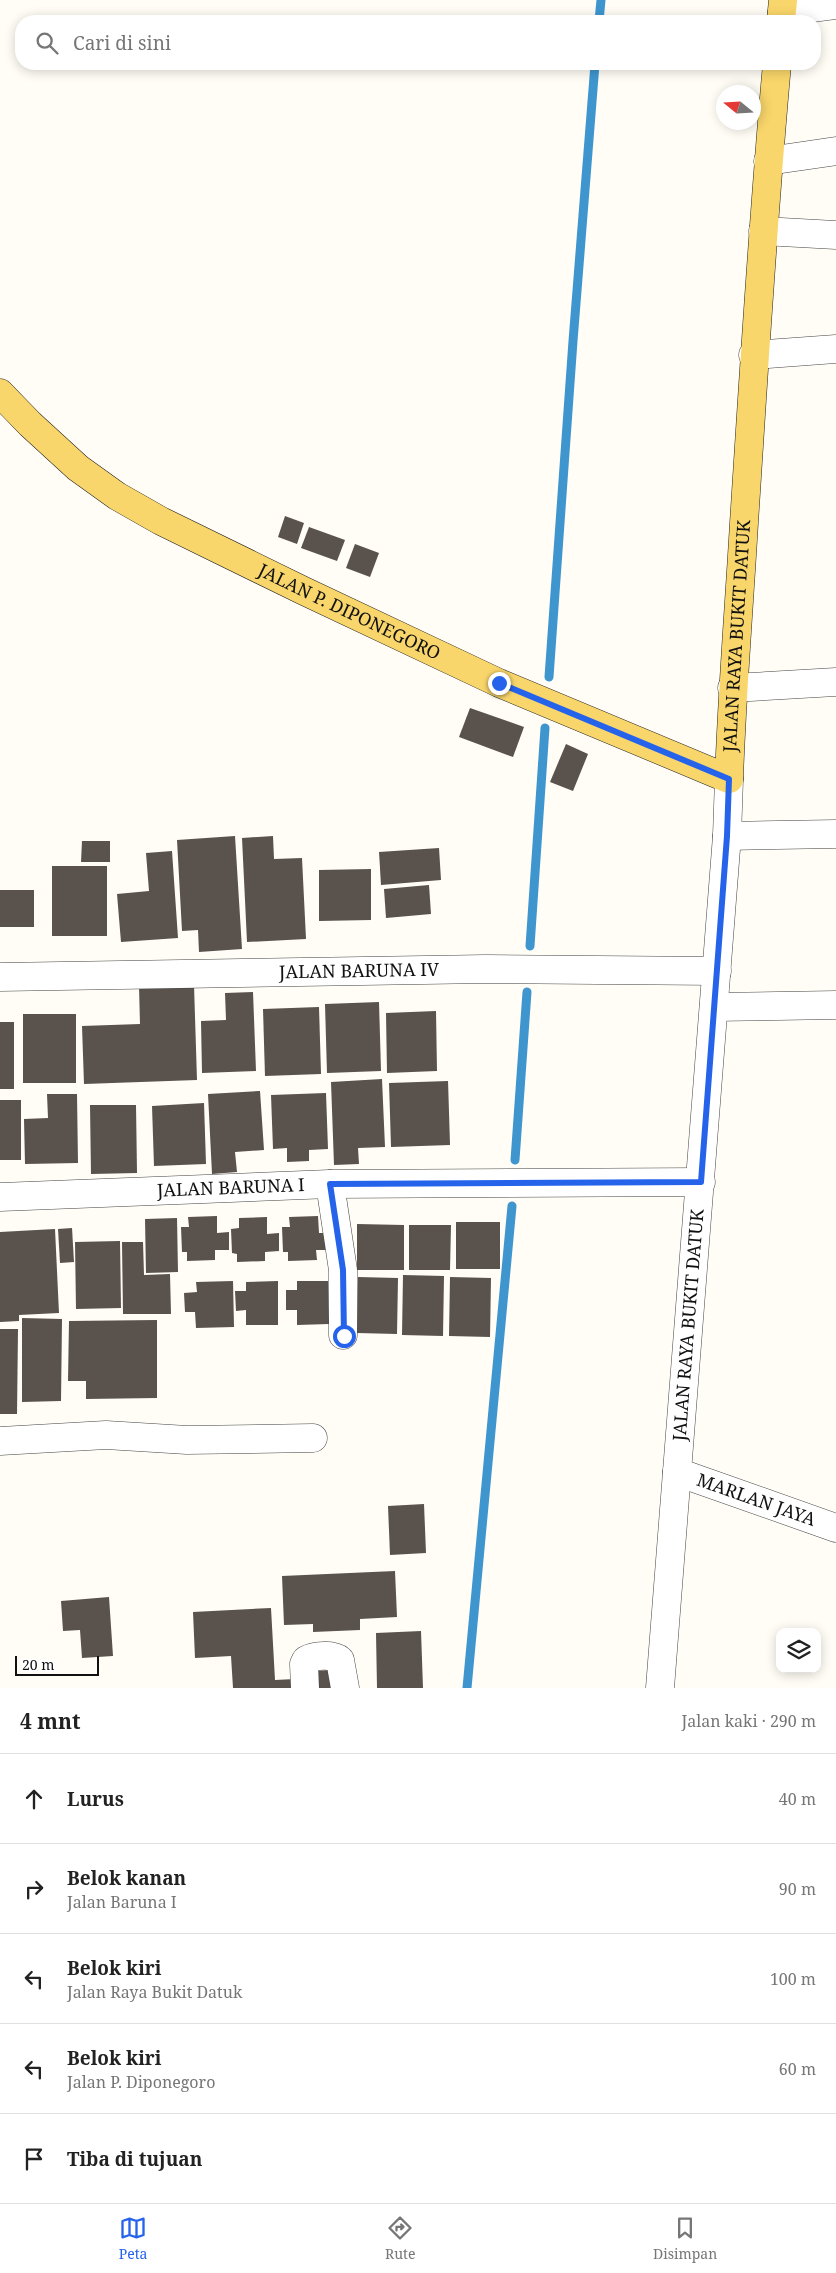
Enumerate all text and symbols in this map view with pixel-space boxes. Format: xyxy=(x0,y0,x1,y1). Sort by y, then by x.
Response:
search box xyxy=(15,15,821,70)
icon: search xyxy=(33,29,61,57)
text: Cari di sini xyxy=(73,30,171,56)
north arrow xyxy=(716,85,761,130)
street label: JALAN RAYA BUKIT DATUK xyxy=(717,519,755,754)
street label: JALAN P. DIPONEGORO xyxy=(254,557,445,665)
route end xyxy=(488,672,511,695)
street label: JALAN BARUNA IV xyxy=(278,957,440,983)
street label: JALAN BARUNA I xyxy=(155,1172,305,1202)
street label: JALAN RAYA BUKIT DATUK xyxy=(666,1208,709,1443)
route start xyxy=(333,1325,356,1348)
street label: MARLAN JAYA xyxy=(694,1467,819,1531)
map controls xyxy=(776,1628,821,1673)
button: layers xyxy=(776,1628,821,1673)
scale bar xyxy=(15,1653,99,1676)
text: 20 m xyxy=(22,1655,55,1674)
text: 4 mnt xyxy=(20,1707,81,1735)
text: Jalan kaki · 290 m xyxy=(682,1710,816,1732)
icon: ahead xyxy=(20,1785,48,1813)
text: Lurus xyxy=(67,1786,124,1812)
text: 40 m xyxy=(779,1788,816,1810)
text: Belok kanan xyxy=(67,1865,186,1891)
icon: right xyxy=(20,1875,48,1903)
text: 90 m xyxy=(779,1878,816,1900)
text: Jalan Baruna I xyxy=(67,1891,177,1913)
text: Belok kiri xyxy=(67,1955,161,1981)
icon: left xyxy=(20,1965,48,1993)
text: 100 m xyxy=(770,1968,816,1990)
text: Jalan Raya Bukit Datuk xyxy=(67,1981,242,2003)
text: Belok kiri xyxy=(67,2045,161,2071)
icon: left xyxy=(20,2055,48,2083)
text: 60 m xyxy=(779,2058,816,2080)
text: Jalan P. Diponegoro xyxy=(67,2071,215,2093)
icon: arrive xyxy=(20,2145,48,2173)
text: Tiba di tujuan xyxy=(67,2146,202,2172)
tab: Peta xyxy=(119,2214,148,2263)
tab: Rute xyxy=(385,2214,416,2263)
tab: Disimpan xyxy=(653,2214,717,2263)

